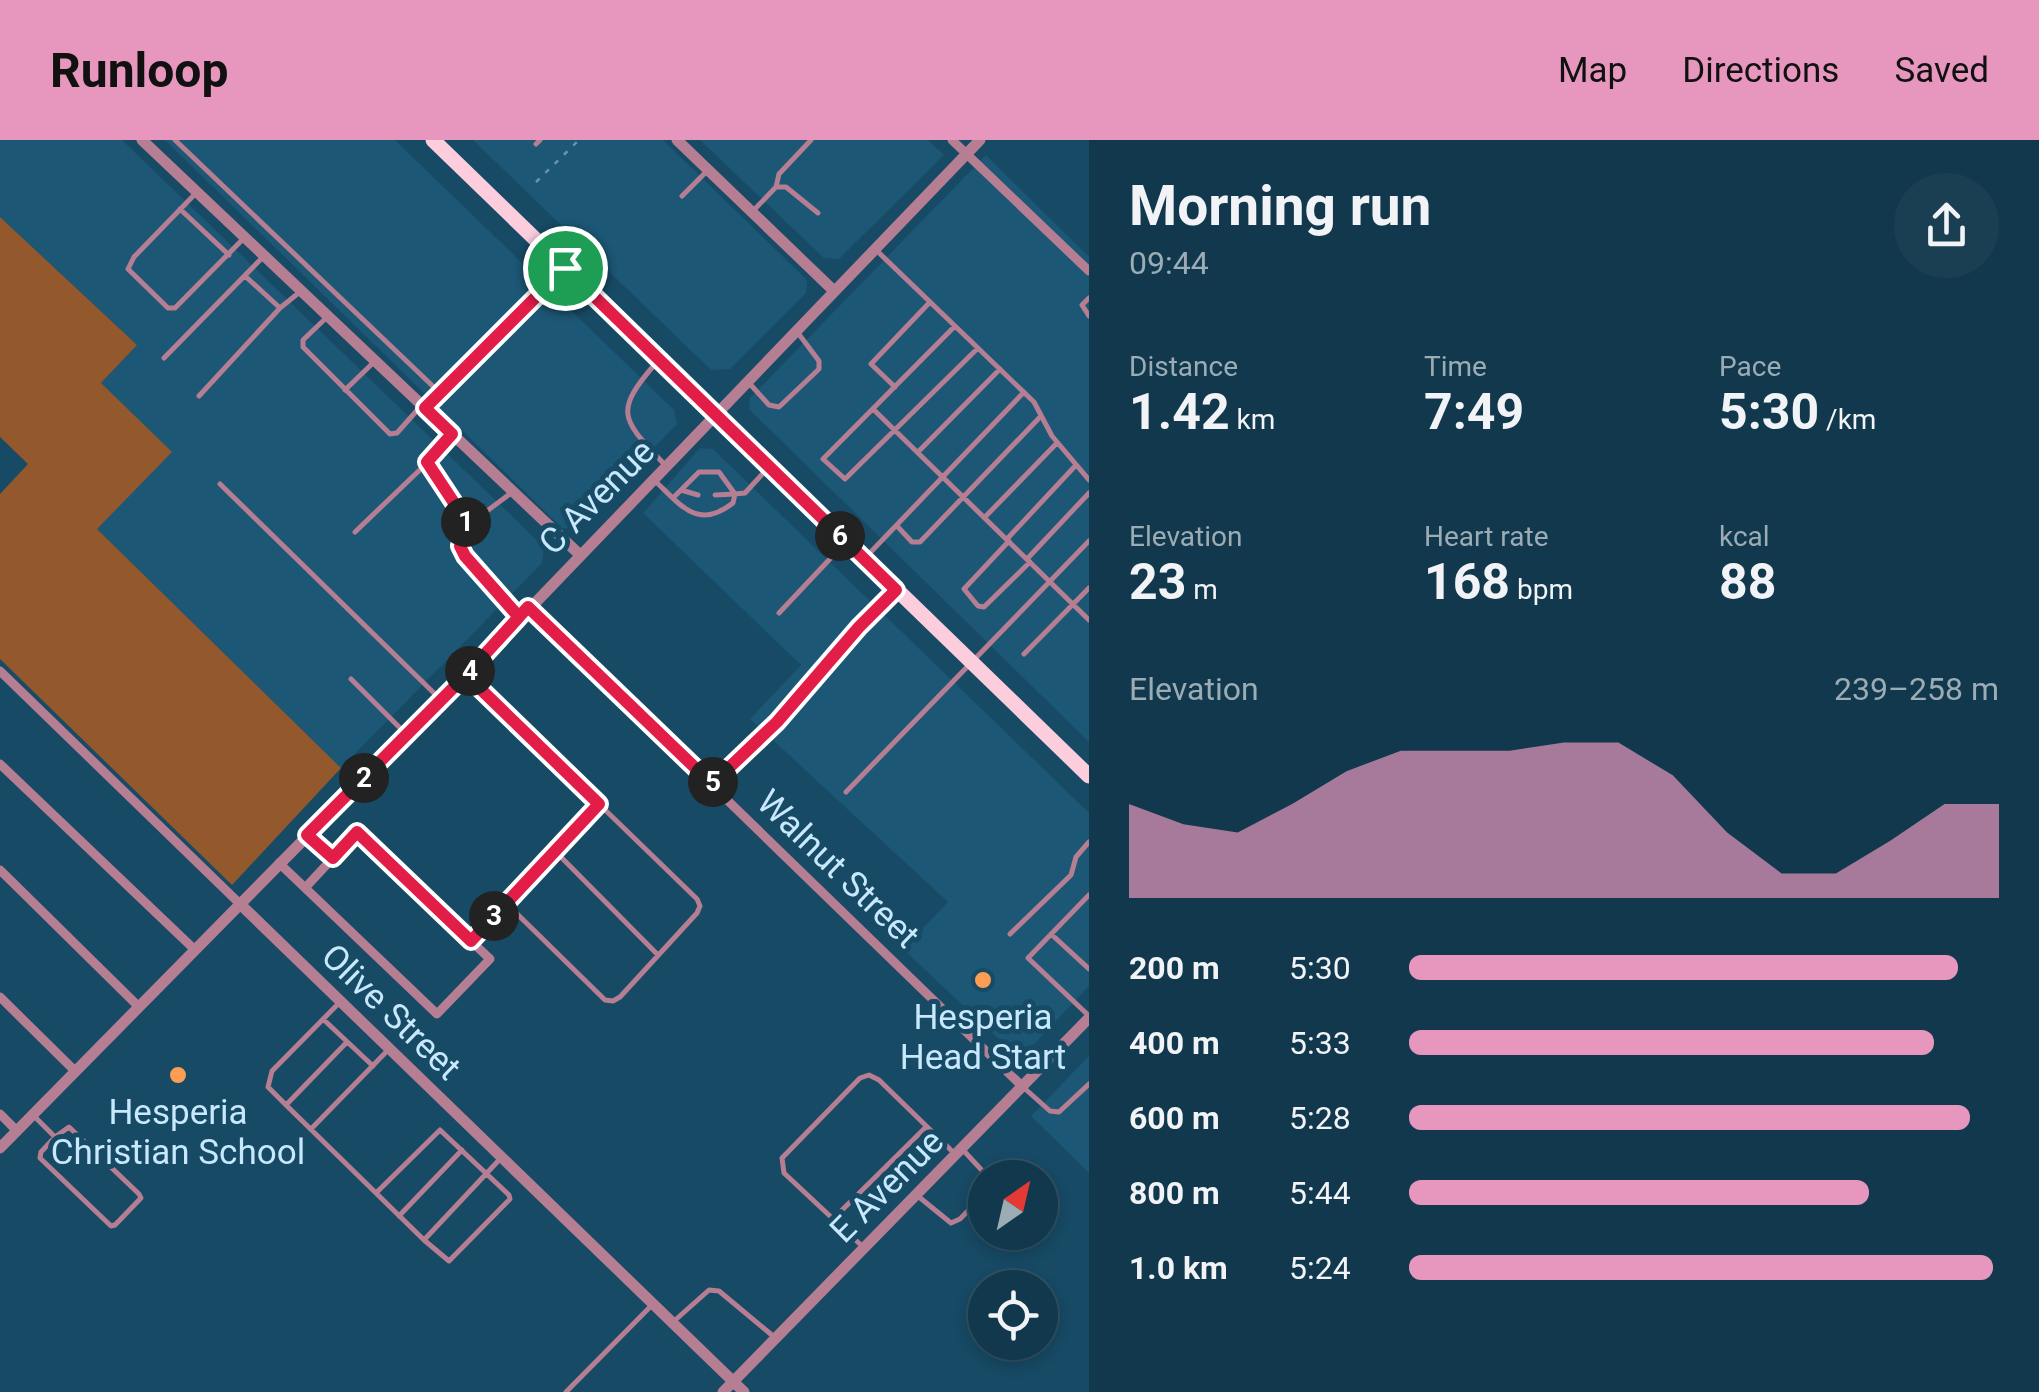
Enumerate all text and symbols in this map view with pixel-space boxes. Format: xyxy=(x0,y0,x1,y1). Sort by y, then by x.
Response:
text: Runloop xyxy=(50,42,228,99)
text: Map xyxy=(1558,50,1627,91)
text: Directions xyxy=(1682,50,1839,91)
text: Saved xyxy=(1894,50,1989,91)
button: share xyxy=(1894,173,1999,278)
text: Morning run xyxy=(1129,174,1431,238)
pin xyxy=(523,226,608,311)
icon: arrive xyxy=(538,241,593,296)
text: 09:44 xyxy=(1129,244,1209,282)
text: Distance xyxy=(1129,350,1238,383)
text: Time xyxy=(1424,350,1487,383)
text: Pace xyxy=(1719,350,1781,383)
text: 1.42 xyxy=(1129,383,1230,441)
text: 7:49 xyxy=(1424,383,1524,441)
text: 5:30 xyxy=(1719,383,1819,441)
text: km xyxy=(1230,403,1275,436)
text: /km xyxy=(1819,403,1876,436)
street label: C Avenue xyxy=(531,431,663,563)
pin: 1 xyxy=(441,497,491,547)
text: 1 xyxy=(458,505,474,538)
pin: 6 xyxy=(815,511,865,561)
text: 6 xyxy=(832,519,848,552)
text: Elevation xyxy=(1129,520,1242,553)
text: Heart rate xyxy=(1424,520,1549,553)
text: kcal xyxy=(1719,520,1770,553)
text: 23 xyxy=(1129,553,1186,611)
text: 168 xyxy=(1424,553,1510,611)
text: 88 xyxy=(1719,553,1776,611)
text: m xyxy=(1186,573,1218,606)
text: bpm xyxy=(1510,573,1573,606)
pin: 4 xyxy=(445,646,495,696)
text: 4 xyxy=(462,654,478,687)
text: Elevation xyxy=(1129,670,1259,708)
text: 239–258 m xyxy=(1834,670,1999,708)
pin: 2 xyxy=(339,753,389,803)
pin: 5 xyxy=(688,757,738,807)
text: 2 xyxy=(356,761,372,794)
text: 5 xyxy=(705,765,721,798)
street label: Walnut Street xyxy=(749,782,927,956)
pin: 3 xyxy=(469,891,519,941)
text: 3 xyxy=(486,899,502,932)
street label: Olive Street xyxy=(313,936,469,1088)
text: 200 m xyxy=(1129,949,1220,987)
text: 5:30 xyxy=(1289,949,1351,987)
marker: Hesperia Head Start xyxy=(972,969,994,991)
place label: Hesperia Head Start xyxy=(900,997,1066,1078)
text: 400 m xyxy=(1129,1024,1220,1062)
text: 5:33 xyxy=(1289,1024,1351,1062)
marker: Hesperia Christian School xyxy=(167,1064,189,1086)
place label: Hesperia Christian School xyxy=(51,1092,305,1173)
text: 600 m xyxy=(1129,1099,1220,1137)
text: 5:28 xyxy=(1289,1099,1351,1137)
street label: E Avenue xyxy=(822,1121,952,1251)
north arrow xyxy=(968,1160,1058,1250)
map controls xyxy=(968,1160,1058,1360)
text: 800 m xyxy=(1129,1174,1220,1212)
text: 5:44 xyxy=(1289,1174,1351,1212)
text: 1.0 km xyxy=(1129,1249,1228,1287)
text: 5:24 xyxy=(1289,1249,1351,1287)
button: locate xyxy=(968,1270,1058,1360)

